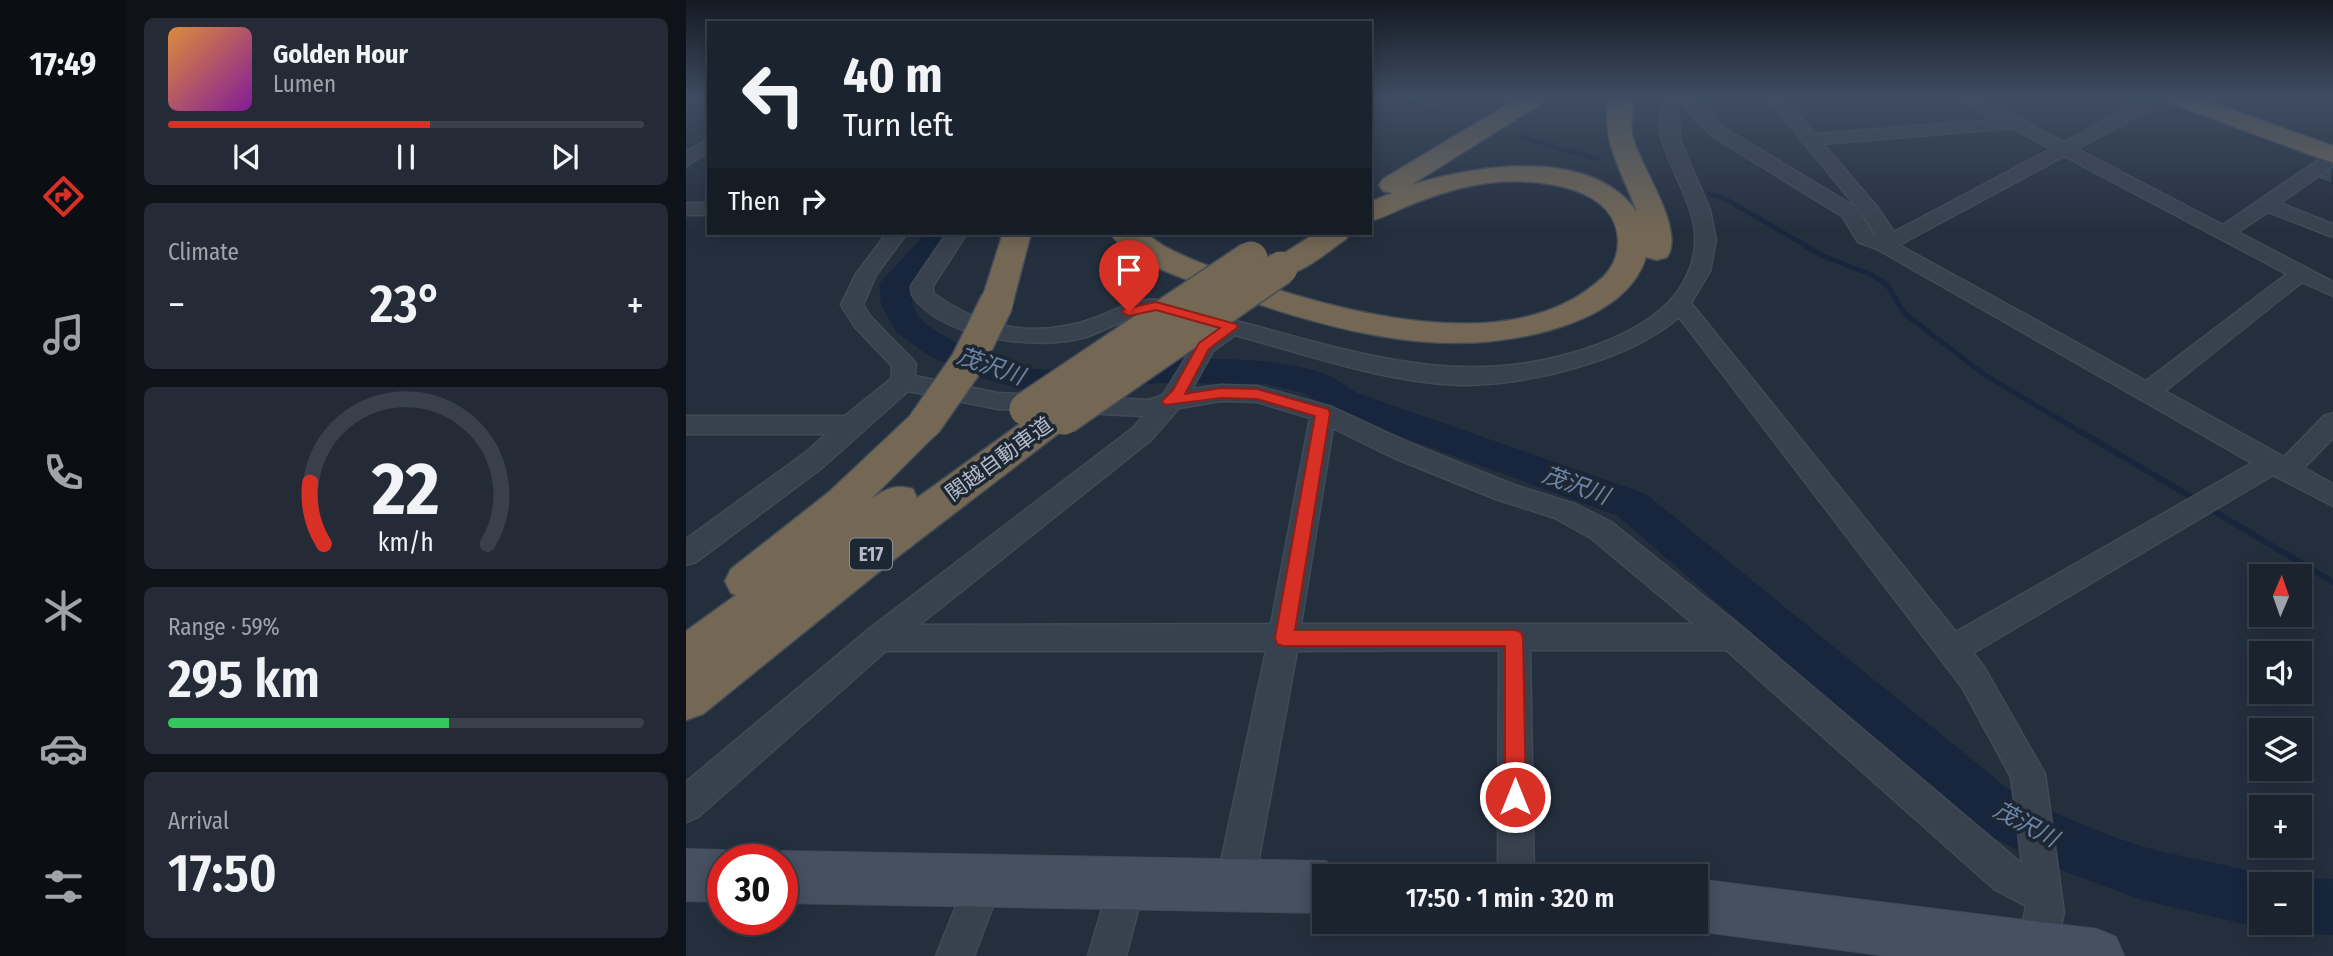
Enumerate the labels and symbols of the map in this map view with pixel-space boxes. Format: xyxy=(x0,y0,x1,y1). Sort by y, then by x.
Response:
pin xyxy=(1099,240,1159,312)
water label: 茂沢川 xyxy=(954,342,1031,391)
street label: 関越自動車道 xyxy=(940,411,1058,507)
water label: 茂沢川 xyxy=(1539,460,1616,511)
road number: E17 xyxy=(850,538,892,569)
north arrow xyxy=(2249,564,2312,626)
position arrow xyxy=(1478,760,1552,834)
water label: 茂沢川 xyxy=(1989,795,2066,854)
speed limit sign: 30 xyxy=(707,844,798,935)

